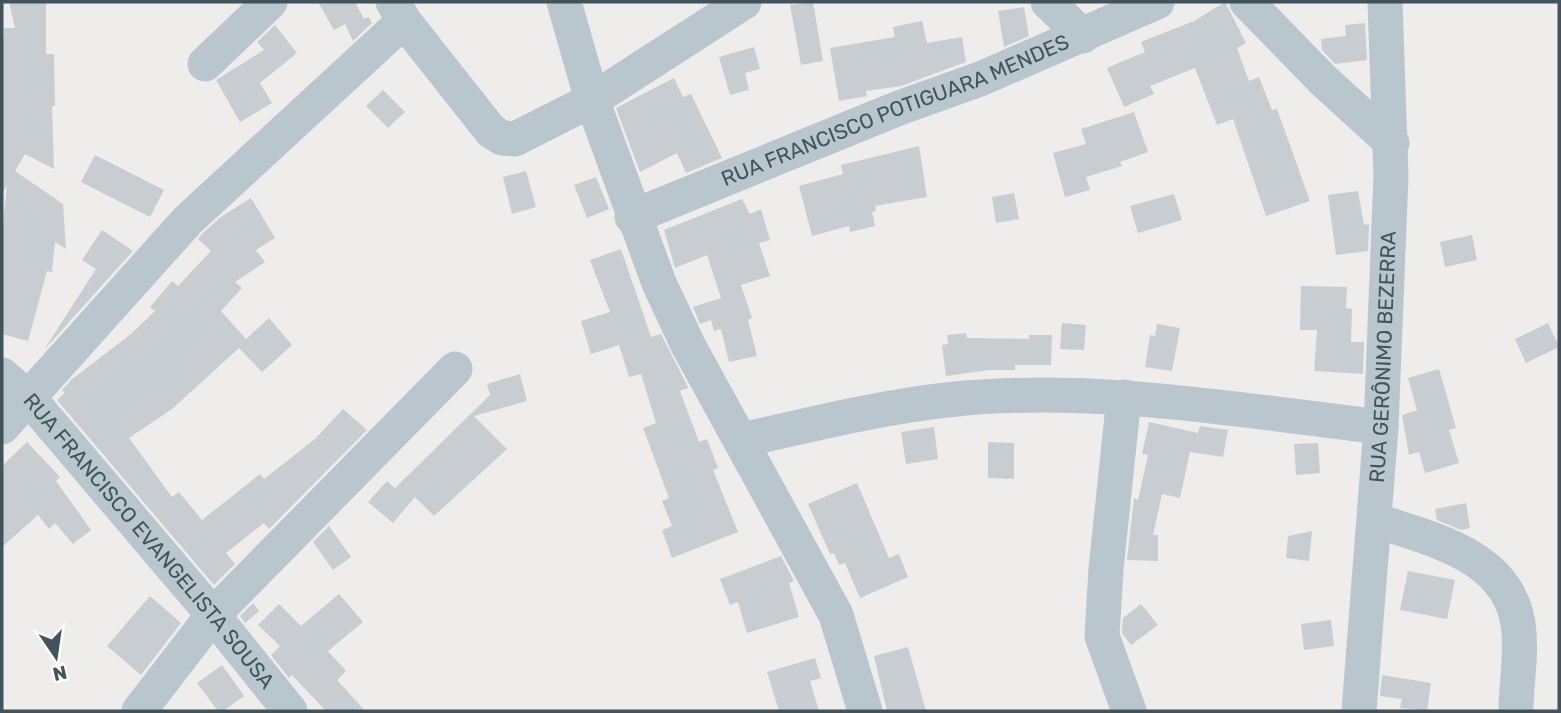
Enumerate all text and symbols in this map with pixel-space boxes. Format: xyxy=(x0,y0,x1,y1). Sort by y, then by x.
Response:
street label: RUA FRANCISCO POTIGUARA MENDES xyxy=(718,29,1073,191)
street label: RUA GERÔNIMO BEZERRA xyxy=(1364,230,1401,484)
street label: RUA FRANCISCO EVANGELISTA SOUSA xyxy=(17,389,279,695)
north arrow xyxy=(21,622,91,692)

